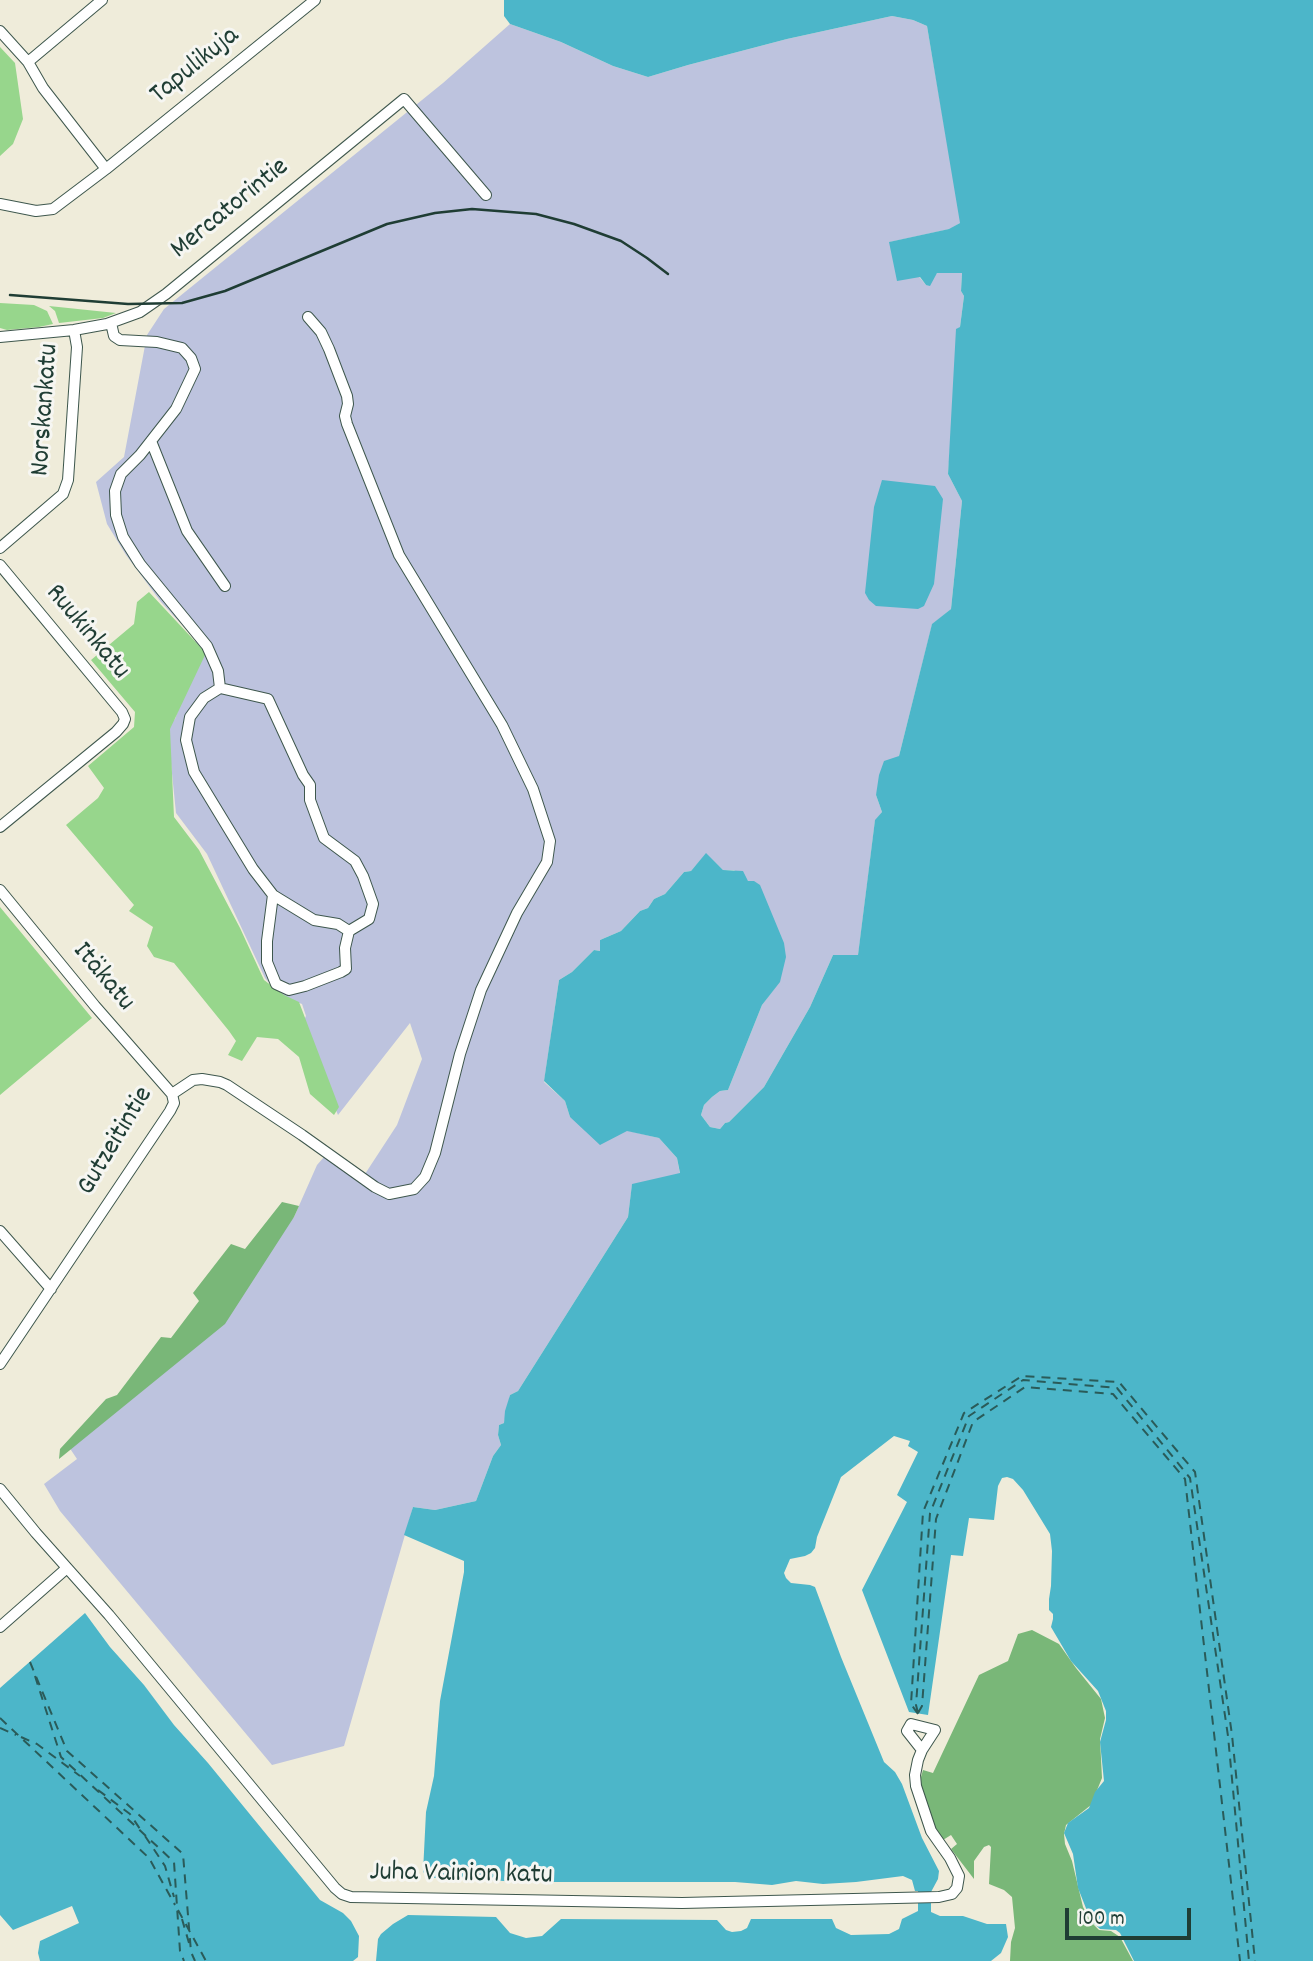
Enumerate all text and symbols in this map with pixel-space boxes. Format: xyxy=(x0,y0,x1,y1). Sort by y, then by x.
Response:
street label: Tapulikuja xyxy=(145,21,247,113)
street label: Mercatorintie xyxy=(165,152,297,268)
street label: Norskankatu xyxy=(26,342,68,478)
street label: Ruukinkatu xyxy=(36,578,136,688)
street label: Itäkatu xyxy=(63,937,141,1019)
street label: Gutzeitintie xyxy=(71,1082,163,1202)
street label: Juha Vainion katu xyxy=(369,1858,553,1894)
scale bar xyxy=(1068,1895,1194,1939)
text: 100 m xyxy=(1078,1905,1125,1935)

